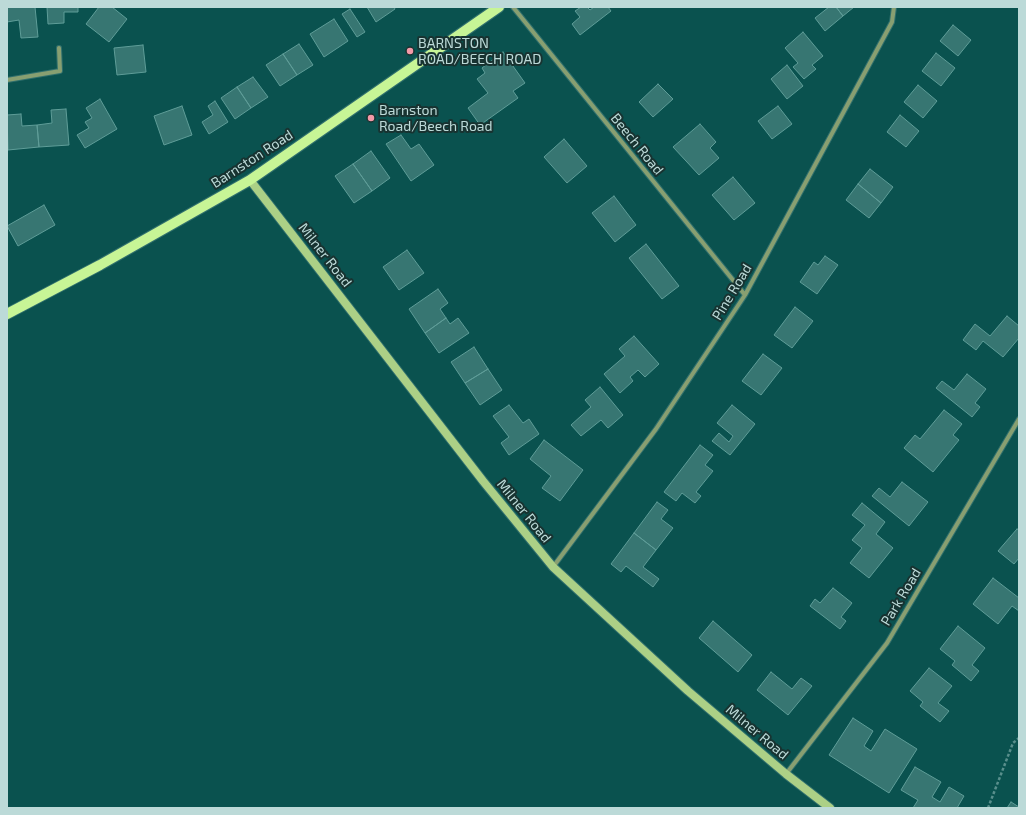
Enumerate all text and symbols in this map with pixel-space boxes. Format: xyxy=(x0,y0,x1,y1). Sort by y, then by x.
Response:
place label: BARNSTON ROAD/BEECH ROAD xyxy=(418,35,541,68)
marker: BARNSTON ROAD/BEECH ROAD xyxy=(405,46,415,56)
place label: Barnston Road/Beech Road xyxy=(379,102,493,134)
street label: Beech Road xyxy=(607,110,667,178)
marker: Barnston Road/Beech Road xyxy=(366,113,376,123)
street label: Barnston Road xyxy=(208,126,296,192)
street label: Milner Road xyxy=(295,220,355,290)
street label: Pine Road xyxy=(709,261,755,323)
street label: Milner Road xyxy=(493,476,555,546)
street label: Park Road xyxy=(877,565,925,629)
street label: Milner Road xyxy=(722,701,792,763)

